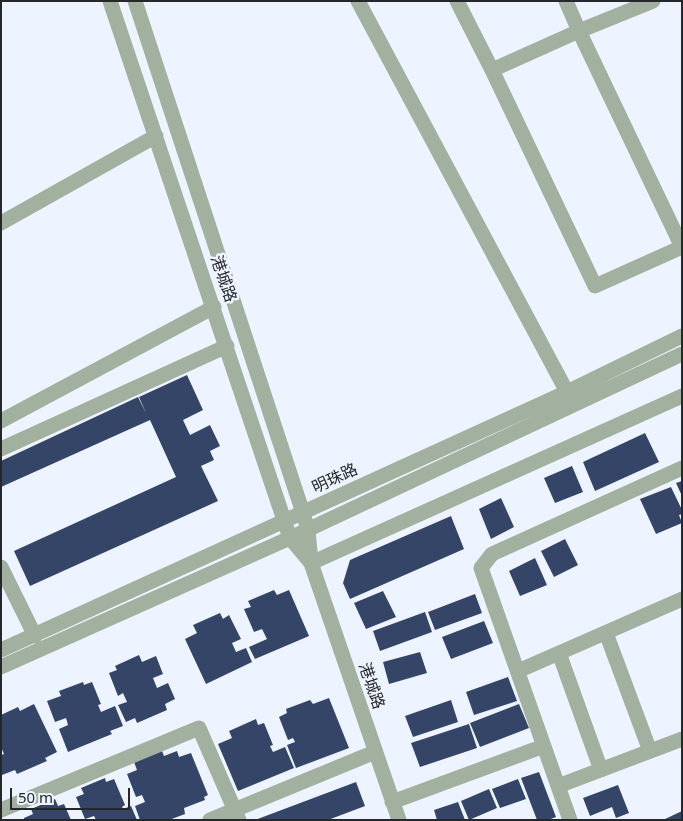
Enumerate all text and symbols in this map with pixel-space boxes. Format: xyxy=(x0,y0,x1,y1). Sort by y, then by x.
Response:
street label: 港城路 xyxy=(206,253,240,305)
street label: 明珠路 xyxy=(309,460,361,498)
street label: 港城路 xyxy=(354,660,388,712)
scale bar xyxy=(12,778,132,810)
text: 50 m xyxy=(18,787,53,807)

